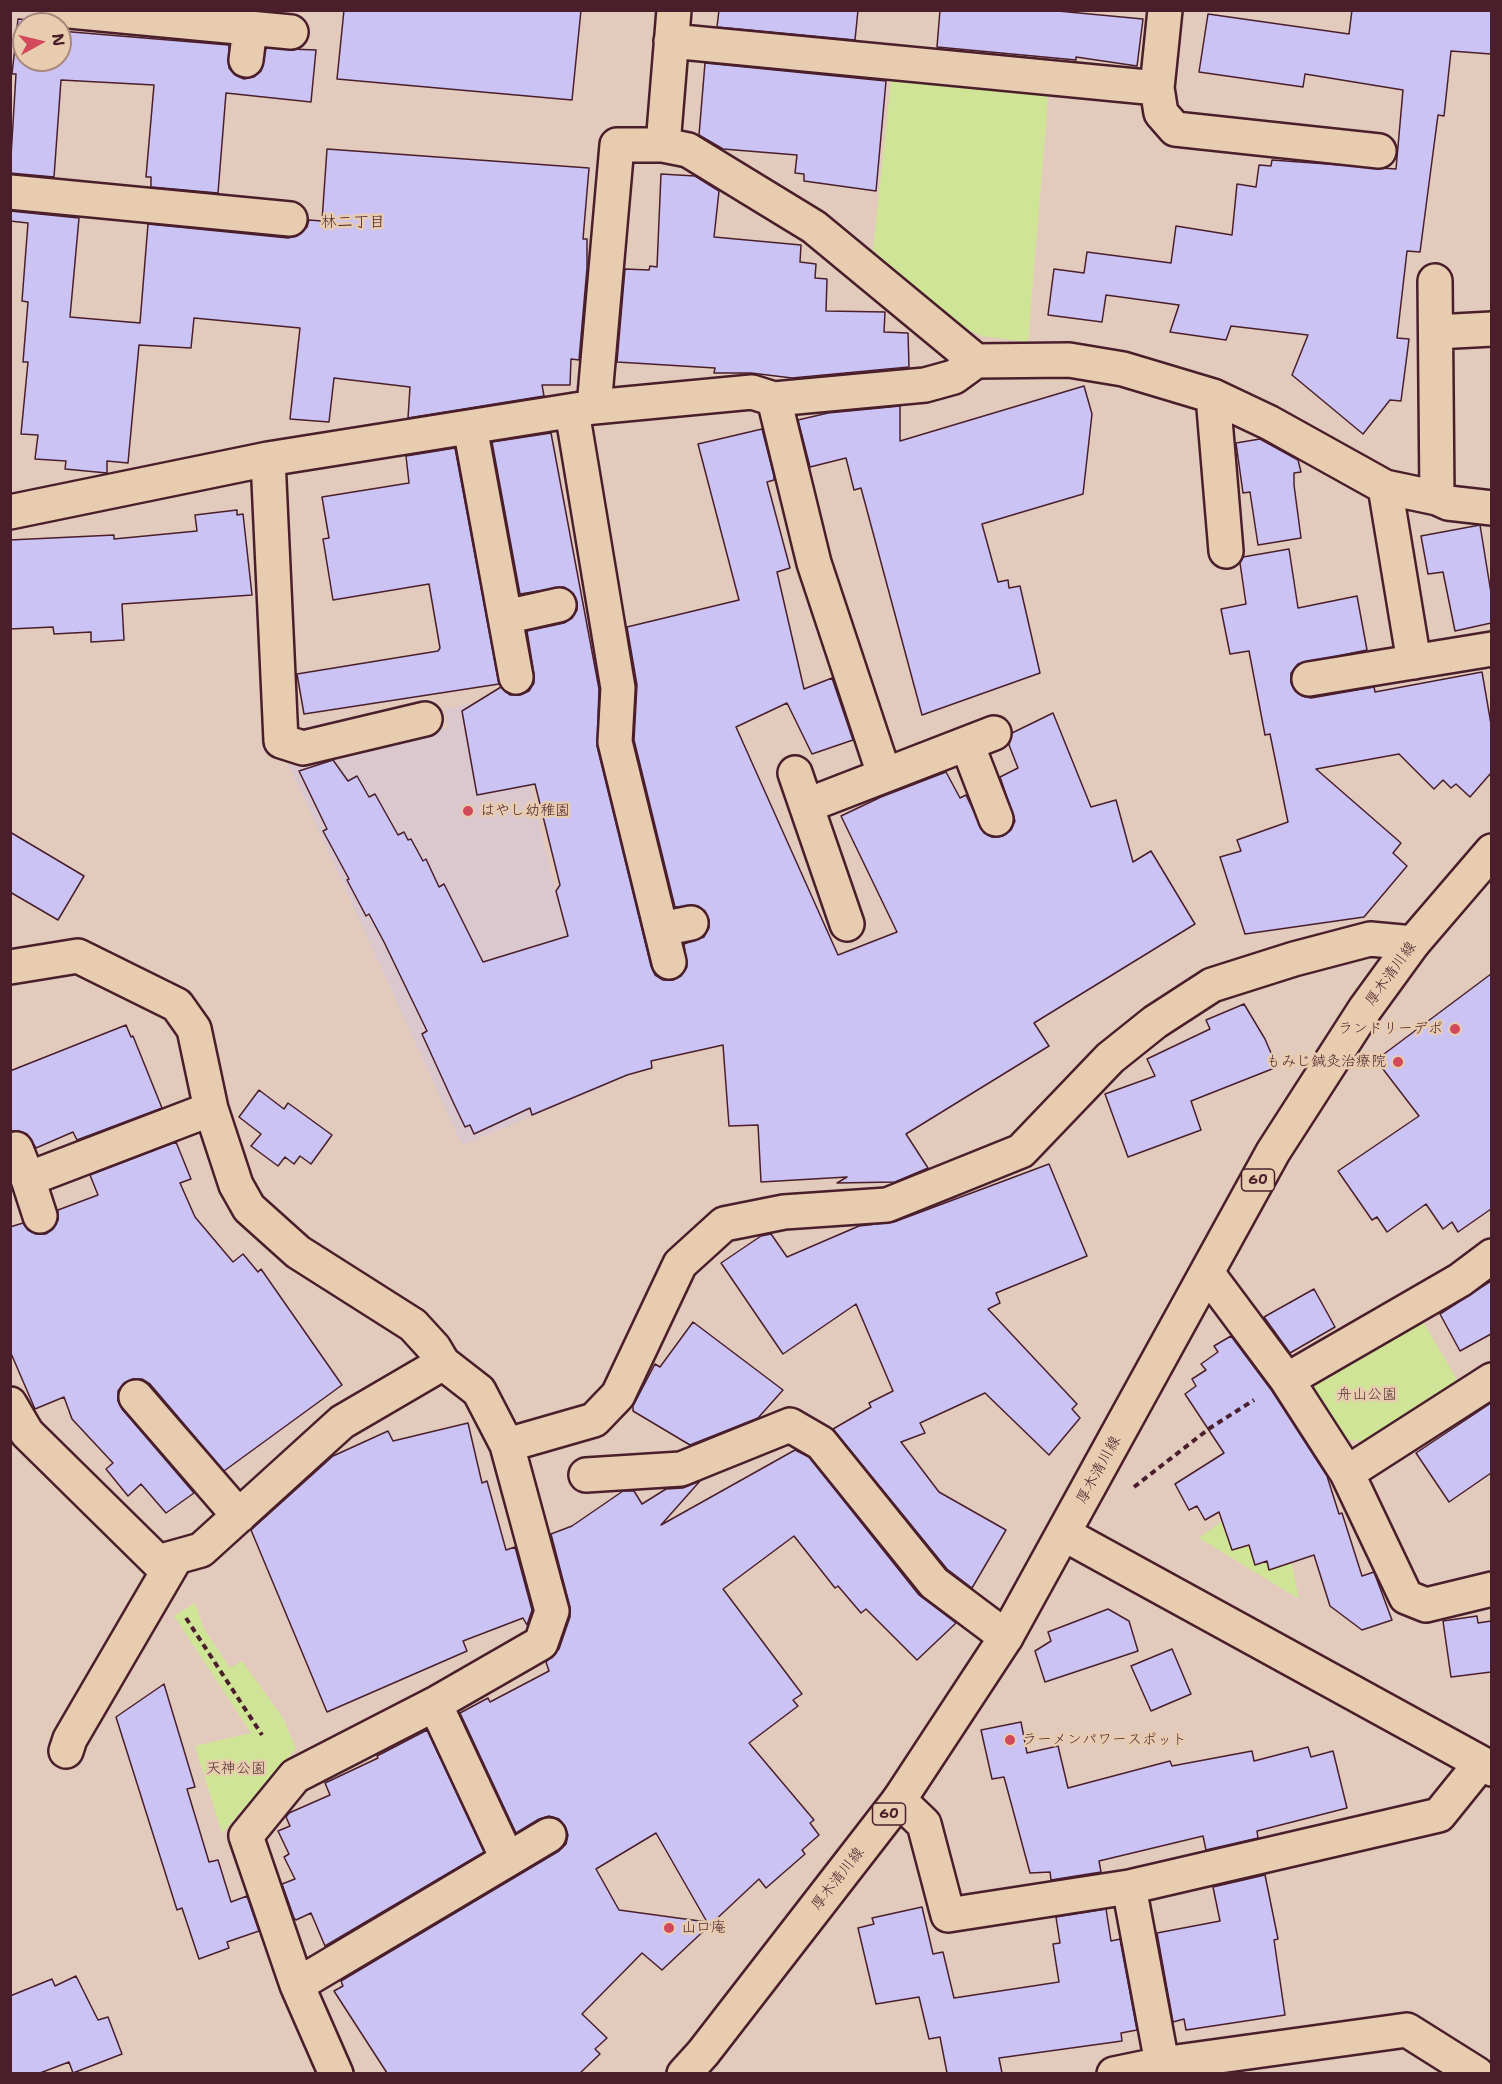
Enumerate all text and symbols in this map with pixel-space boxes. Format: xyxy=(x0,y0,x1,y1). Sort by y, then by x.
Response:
north arrow xyxy=(12,12,72,72)
text: N xyxy=(47,32,70,47)
district label: 林二丁目 xyxy=(321,213,385,233)
place label: はやし幼稚園 xyxy=(480,802,570,820)
marker: はやし幼稚園 xyxy=(461,804,475,818)
street label: 厚木清川線 xyxy=(1362,938,1420,1010)
place label: ランドリーデポ xyxy=(1338,1020,1443,1038)
marker: ランドリーデポ xyxy=(1448,1022,1462,1036)
place label: もみじ鍼灸治療院 xyxy=(1266,1053,1386,1071)
marker: もみじ鍼灸治療院 xyxy=(1391,1055,1405,1069)
road number: 60 xyxy=(1242,1169,1274,1191)
park label: 舟山公園 xyxy=(1337,1386,1397,1404)
street label: 厚木清川線 xyxy=(1073,1433,1125,1507)
place label: ラーメンパワースポット xyxy=(1022,1731,1187,1749)
marker: ラーメンパワースポット xyxy=(1003,1733,1017,1747)
park label: 天神公園 xyxy=(206,1760,266,1778)
road number: 60 xyxy=(872,1803,906,1825)
street label: 厚木清川線 xyxy=(808,1844,868,1914)
place label: 山口庵 xyxy=(681,1919,726,1937)
marker: 山口庵 xyxy=(662,1921,676,1935)

